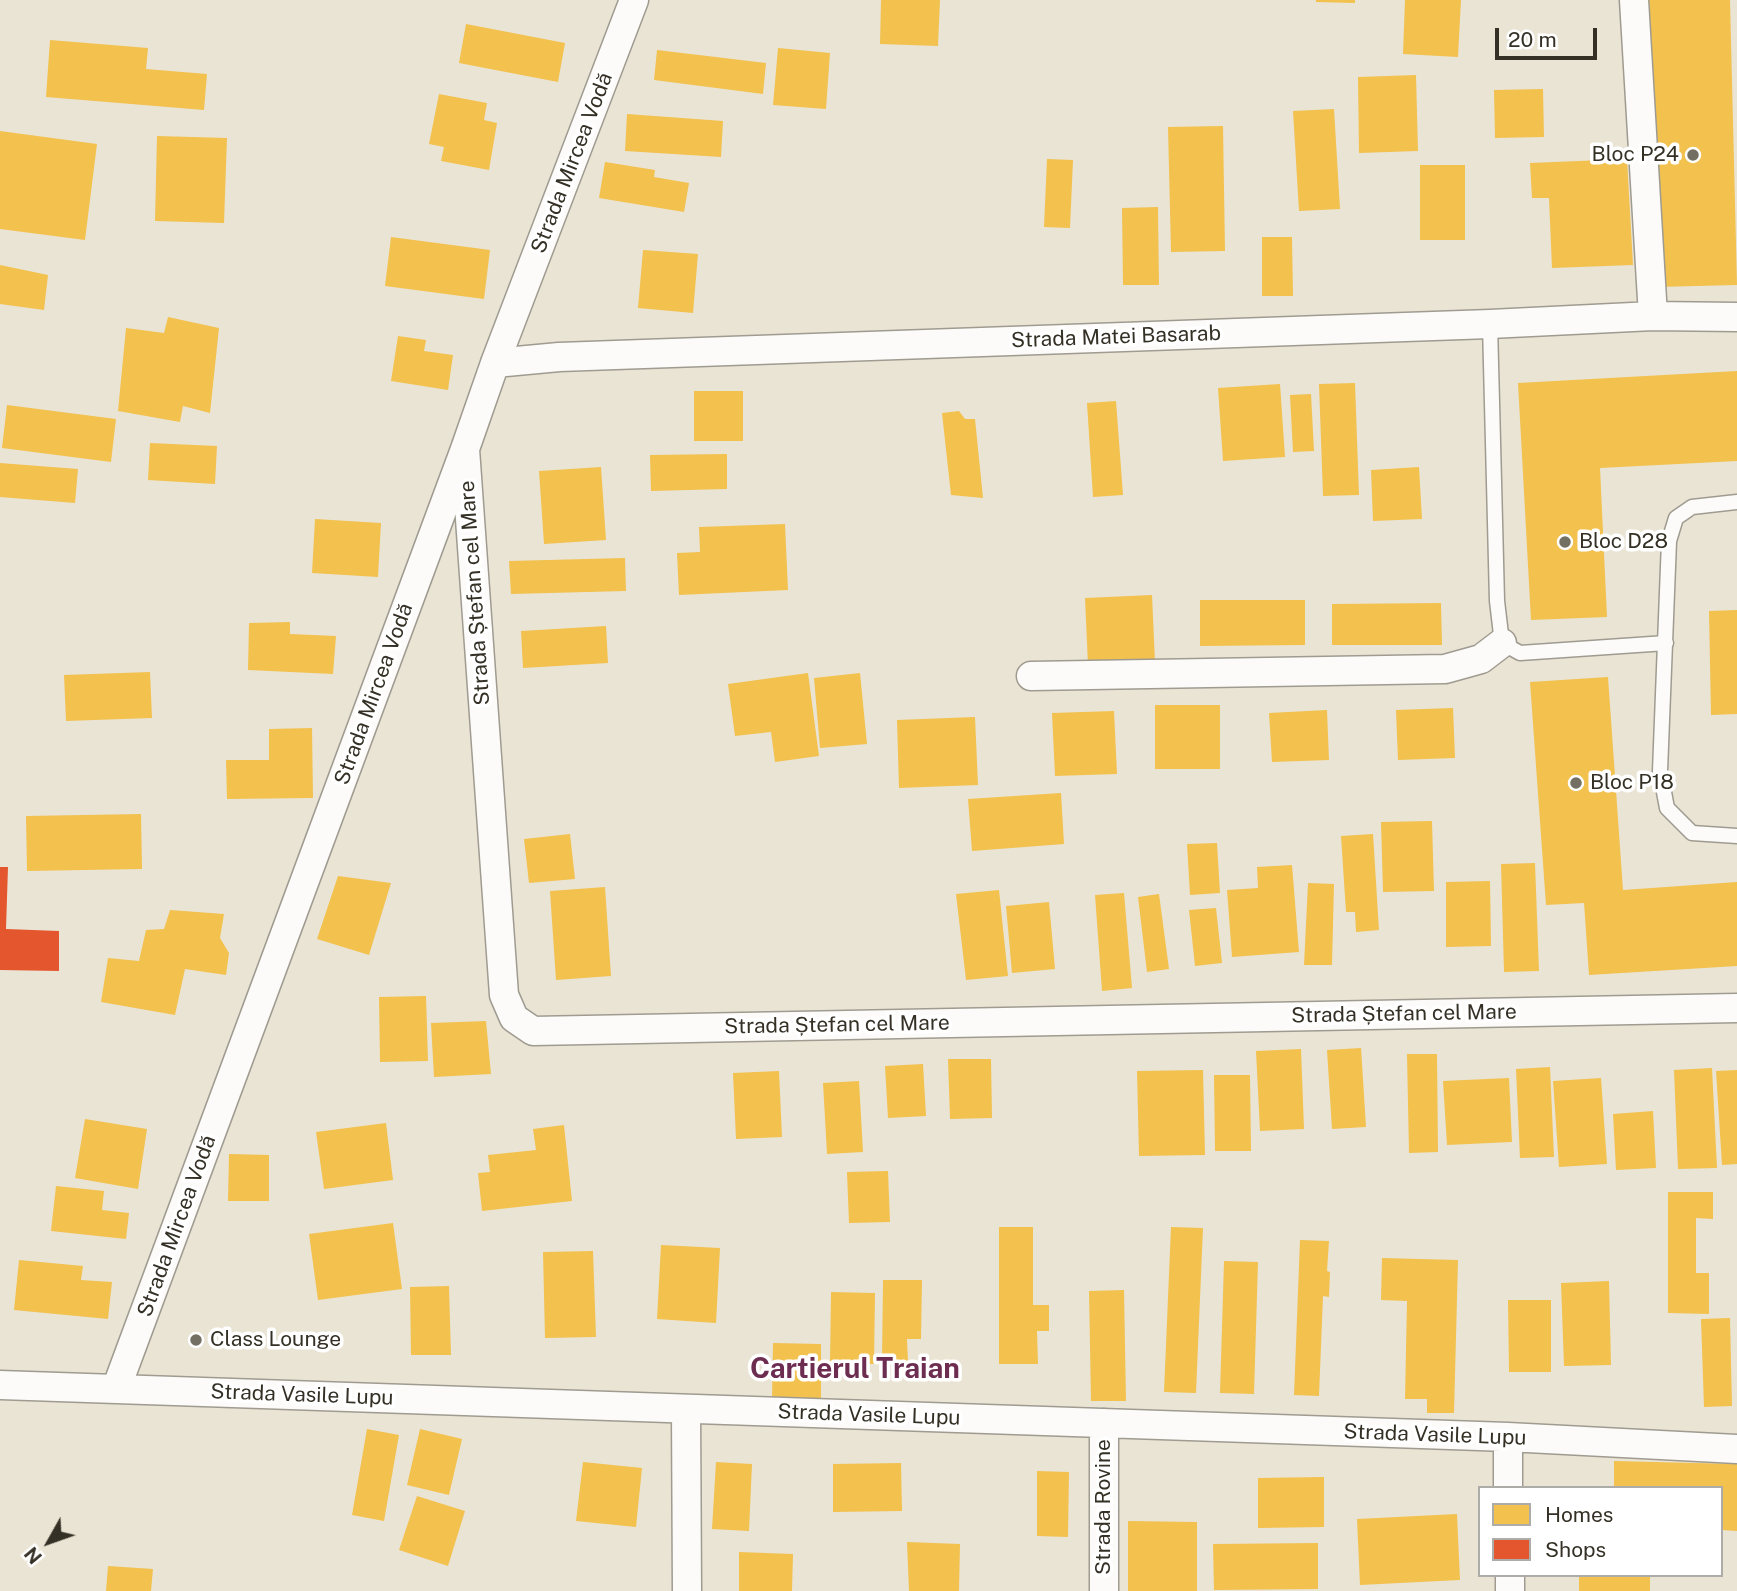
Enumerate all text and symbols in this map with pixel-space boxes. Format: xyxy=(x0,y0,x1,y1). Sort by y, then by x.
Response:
scale bar xyxy=(1499,14,1600,58)
text: 20 m xyxy=(1508,27,1557,52)
street label: Strada Mircea Vodă xyxy=(526,69,618,257)
place label: Bloc P24 xyxy=(1592,142,1679,168)
marker: Bloc P24 xyxy=(1685,147,1701,163)
street label: Strada Matei Basarab xyxy=(1011,321,1221,353)
street label: Strada Ștefan cel Mare xyxy=(455,480,495,706)
place label: Bloc D28 xyxy=(1579,529,1668,555)
marker: Bloc D28 xyxy=(1557,534,1573,550)
street label: Strada Mircea Vodă xyxy=(329,600,419,788)
place label: Bloc P18 xyxy=(1590,770,1674,796)
marker: Bloc P18 xyxy=(1568,775,1584,791)
street label: Strada Ștefan cel Mare xyxy=(1291,999,1517,1029)
street label: Strada Ștefan cel Mare xyxy=(724,1010,950,1040)
street label: Strada Mircea Vodă xyxy=(132,1132,222,1320)
place label: Class Lounge xyxy=(210,1327,341,1353)
marker: Class Lounge xyxy=(188,1332,204,1348)
district label: Cartierul Traian xyxy=(750,1352,960,1386)
street label: Strada Vasile Lupu xyxy=(210,1379,394,1411)
street label: Strada Vasile Lupu xyxy=(777,1399,961,1431)
street label: Strada Vasile Lupu xyxy=(1343,1419,1527,1451)
street label: Strada Rovine xyxy=(1091,1439,1117,1575)
legend xyxy=(1478,1486,1723,1577)
text: Homes xyxy=(1545,1502,1613,1527)
north arrow xyxy=(14,1507,84,1577)
text: Shops xyxy=(1545,1537,1606,1562)
text: N xyxy=(20,1543,46,1568)

